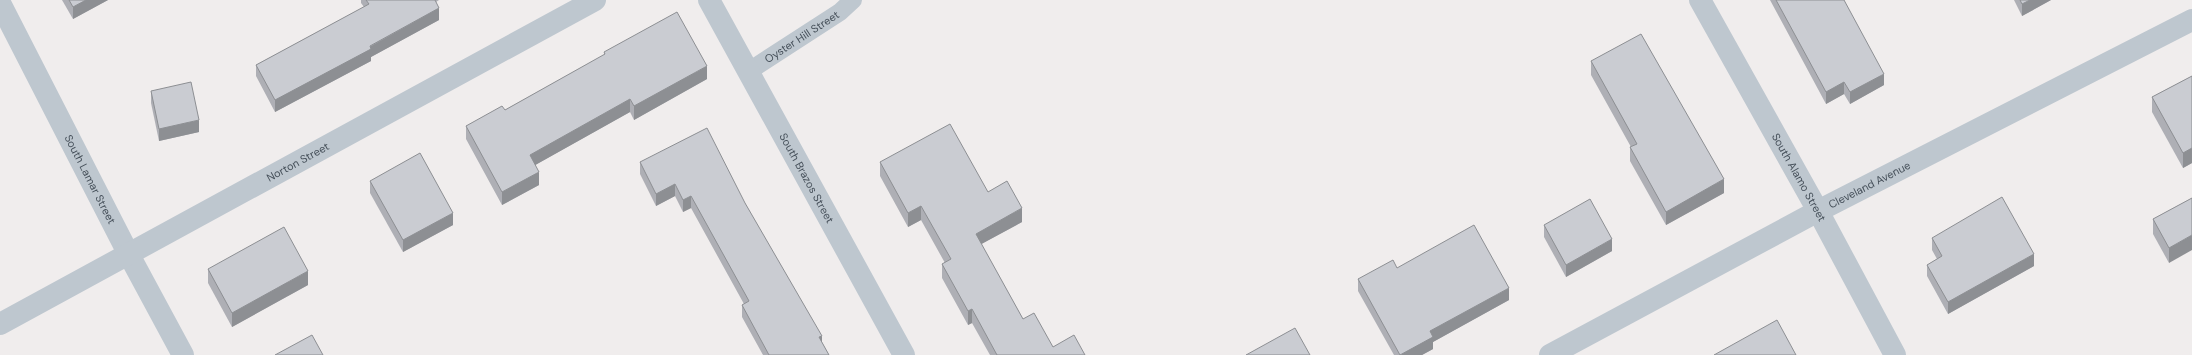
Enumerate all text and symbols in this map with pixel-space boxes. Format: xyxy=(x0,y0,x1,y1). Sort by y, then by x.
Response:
street label: Oyster Hill Street xyxy=(762,7,842,66)
street label: South Brazos Street xyxy=(776,130,837,225)
street label: South Alamo Street xyxy=(1769,131,1829,224)
street label: South Lamar Street xyxy=(62,132,119,226)
street label: Norton Street xyxy=(264,139,332,185)
street label: Cleveland Avenue xyxy=(1826,158,1913,211)

